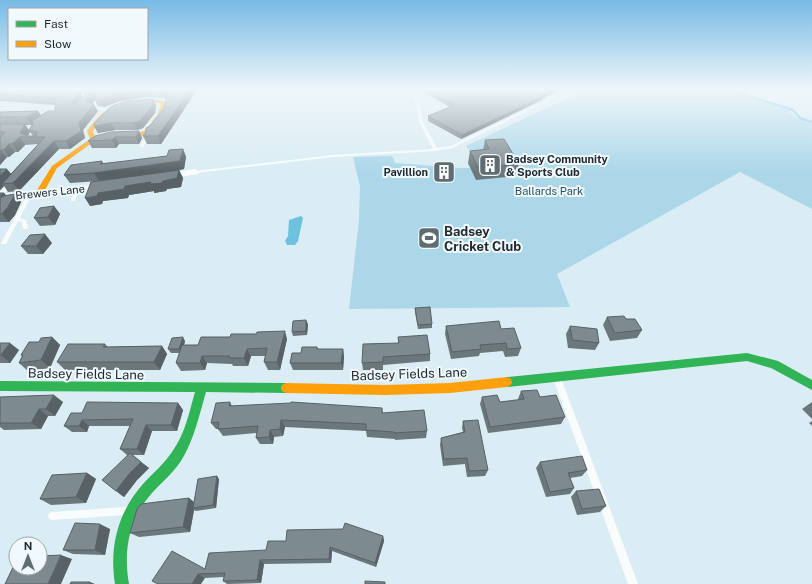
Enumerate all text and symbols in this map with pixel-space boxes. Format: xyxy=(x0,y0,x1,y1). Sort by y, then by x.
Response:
legend xyxy=(8,8,148,60)
text: Fast xyxy=(44,17,69,31)
text: Slow xyxy=(44,37,72,51)
building icon: Badsey Community & Sports Club xyxy=(477,152,503,178)
place label: Badsey Community & Sports Club xyxy=(506,153,609,178)
building icon: Pavillion xyxy=(431,159,457,185)
place label: Pavillion xyxy=(383,166,428,178)
street label: Brewers Lane xyxy=(15,182,85,202)
park label: Ballards Park xyxy=(515,185,583,197)
place label: Badsey Cricket Club xyxy=(444,224,521,254)
sports icon: Badsey Cricket Club xyxy=(416,225,442,251)
street label: Badsey Fields Lane xyxy=(351,364,467,384)
street label: Badsey Fields Lane xyxy=(28,365,144,383)
north arrow xyxy=(8,536,48,576)
text: N xyxy=(24,540,32,552)

